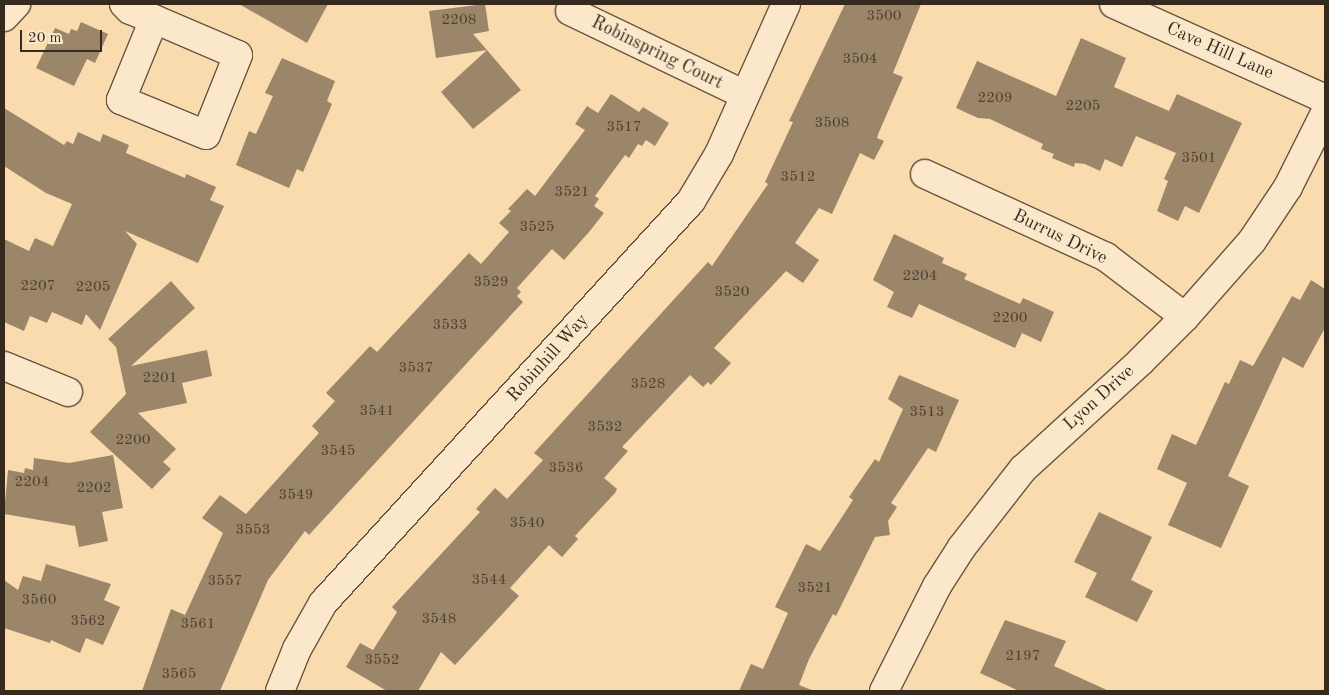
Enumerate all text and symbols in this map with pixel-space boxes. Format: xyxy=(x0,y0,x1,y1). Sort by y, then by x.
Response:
house number: 3500 xyxy=(867,8,901,26)
house number: 2208 xyxy=(442,12,476,30)
street label: Robinspring Court xyxy=(588,12,726,94)
street label: Cave Hill Lane xyxy=(1163,18,1277,84)
scale bar xyxy=(22,20,105,52)
text: 20 m xyxy=(28,31,62,46)
house number: 3504 xyxy=(843,51,877,69)
house number: 2209 xyxy=(978,90,1012,108)
house number: 2205 xyxy=(1066,98,1100,116)
house number: 3508 xyxy=(815,115,849,133)
house number: 3517 xyxy=(607,119,641,137)
house number: 3501 xyxy=(1182,150,1216,168)
house number: 3512 xyxy=(781,169,815,187)
house number: 3521 xyxy=(555,184,589,202)
street label: Burrus Drive xyxy=(1009,205,1111,269)
house number: 3525 xyxy=(520,219,554,237)
house number: 2204 xyxy=(903,268,937,286)
house number: 3529 xyxy=(474,274,508,292)
house number: 2207 xyxy=(21,278,55,296)
house number: 2205 xyxy=(76,279,110,297)
house number: 3520 xyxy=(715,284,749,302)
street label: Robinhill Way xyxy=(503,310,593,406)
house number: 2200 xyxy=(993,310,1027,328)
house number: 3533 xyxy=(433,317,467,335)
house number: 3537 xyxy=(399,360,433,378)
street label: Lyon Drive xyxy=(1059,361,1139,435)
house number: 2201 xyxy=(143,370,177,388)
house number: 3528 xyxy=(631,376,665,394)
house number: 3541 xyxy=(360,403,394,421)
house number: 3513 xyxy=(910,404,944,422)
house number: 3532 xyxy=(588,419,622,437)
house number: 2200 xyxy=(116,432,150,450)
house number: 3545 xyxy=(321,443,355,461)
house number: 3536 xyxy=(549,460,583,478)
house number: 2204 xyxy=(15,474,49,492)
house number: 2202 xyxy=(77,480,111,498)
house number: 3549 xyxy=(279,487,313,505)
house number: 3540 xyxy=(510,515,544,533)
house number: 3553 xyxy=(236,522,270,540)
house number: 3544 xyxy=(472,572,506,590)
house number: 3557 xyxy=(208,573,242,591)
house number: 3521 xyxy=(798,580,832,598)
house number: 3560 xyxy=(22,592,56,610)
house number: 3548 xyxy=(422,611,456,629)
house number: 3562 xyxy=(71,613,105,631)
house number: 3561 xyxy=(181,616,215,634)
house number: 2197 xyxy=(1006,648,1040,666)
house number: 3552 xyxy=(365,652,399,670)
house number: 3565 xyxy=(162,666,196,684)

